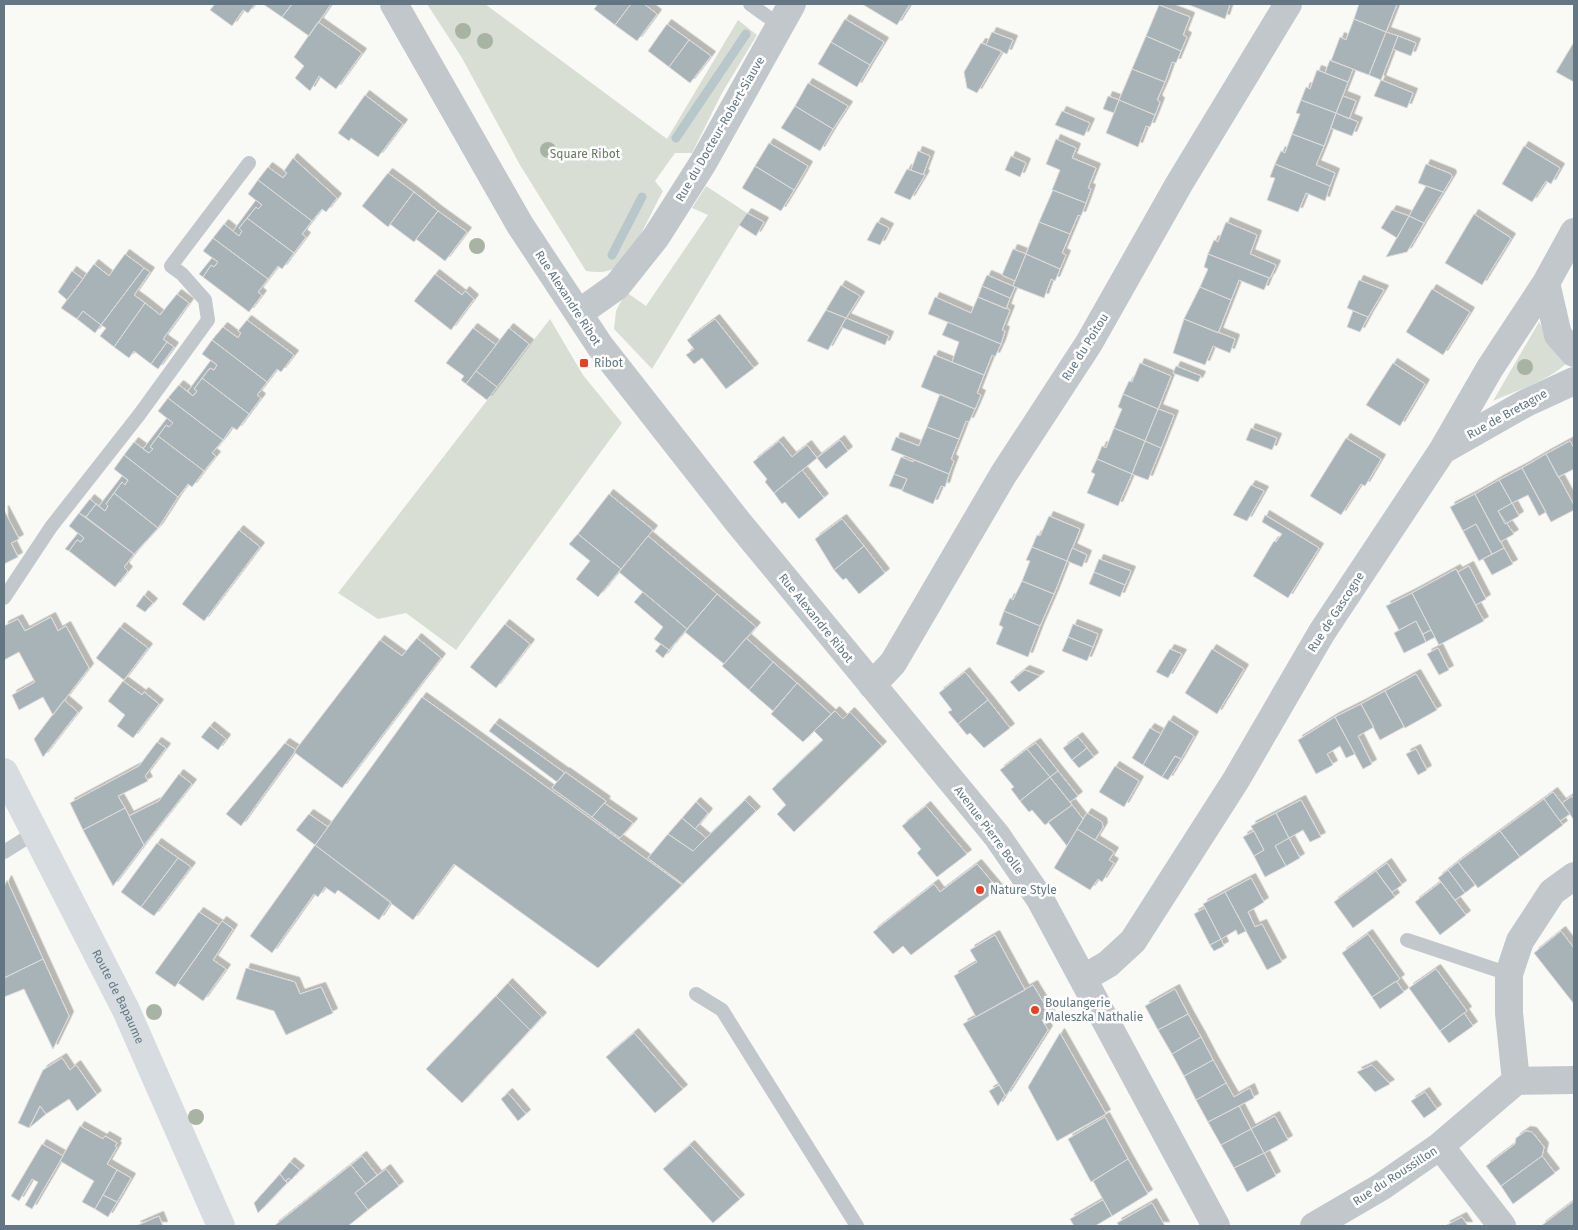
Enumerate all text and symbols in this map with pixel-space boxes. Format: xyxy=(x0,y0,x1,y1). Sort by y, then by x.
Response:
street label: Rue du Docteur-Robert-Siauve xyxy=(673,54,767,204)
park label: Square Ribot xyxy=(550,147,621,161)
street label: Rue Alexandre Ribot xyxy=(532,248,604,349)
street label: Rue du Poitou xyxy=(1059,311,1111,383)
place label: Ribot xyxy=(594,356,624,370)
marker: Ribot xyxy=(578,357,590,369)
street label: Rue de Bretagne xyxy=(1464,386,1550,442)
street label: Rue de Gascogne xyxy=(1305,569,1367,655)
street label: Rue Alexandre Ribot xyxy=(776,571,857,666)
street label: Avenue Pierre Bolle xyxy=(951,783,1027,877)
place label: Nature Style xyxy=(990,883,1057,897)
marker: Nature Style xyxy=(974,884,986,896)
street label: Route de Bapaume xyxy=(89,947,147,1046)
place label: Boulangerie Maleszka Nathalie xyxy=(1045,996,1143,1024)
marker: Boulangerie Maleszka Nathalie xyxy=(1029,1004,1041,1016)
street label: Rue du Roussillon xyxy=(1350,1143,1440,1209)

